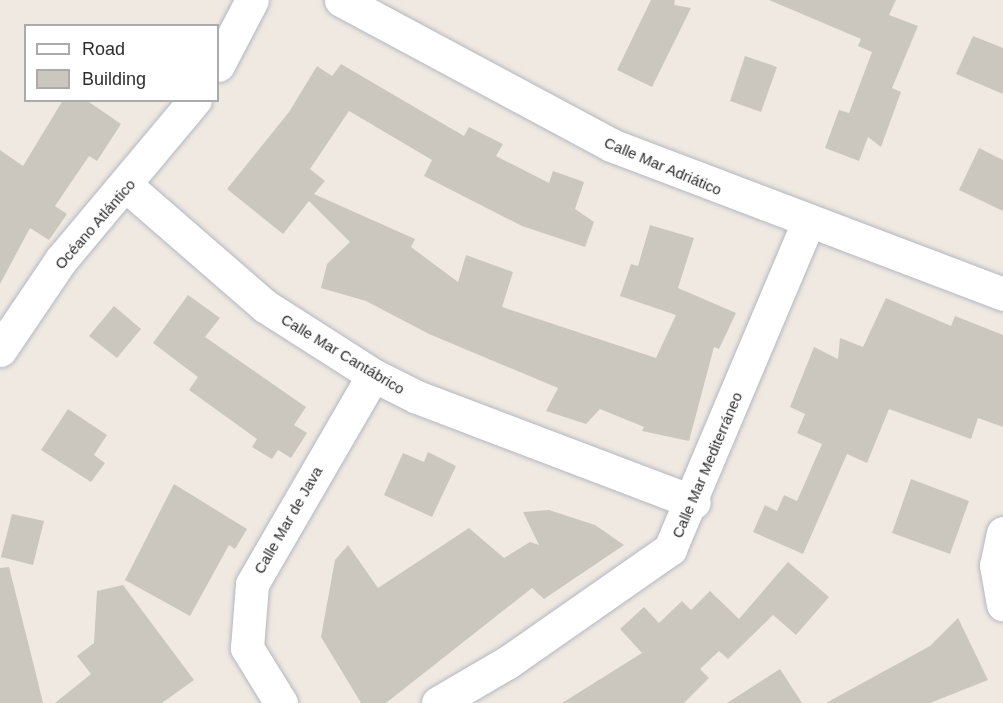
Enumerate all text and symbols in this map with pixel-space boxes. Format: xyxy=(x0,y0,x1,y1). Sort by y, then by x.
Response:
legend xyxy=(24,24,219,102)
text: Road xyxy=(82,39,125,59)
text: Building xyxy=(82,69,146,89)
street label: Calle Mar Adriático xyxy=(601,133,725,199)
street label: Océano Atlántico xyxy=(51,175,139,273)
street label: Calle Mar Cantábrico xyxy=(278,310,408,398)
street label: Calle Mar Mediterráneo xyxy=(668,389,746,541)
street label: Calle Mar de Java xyxy=(250,463,326,577)

